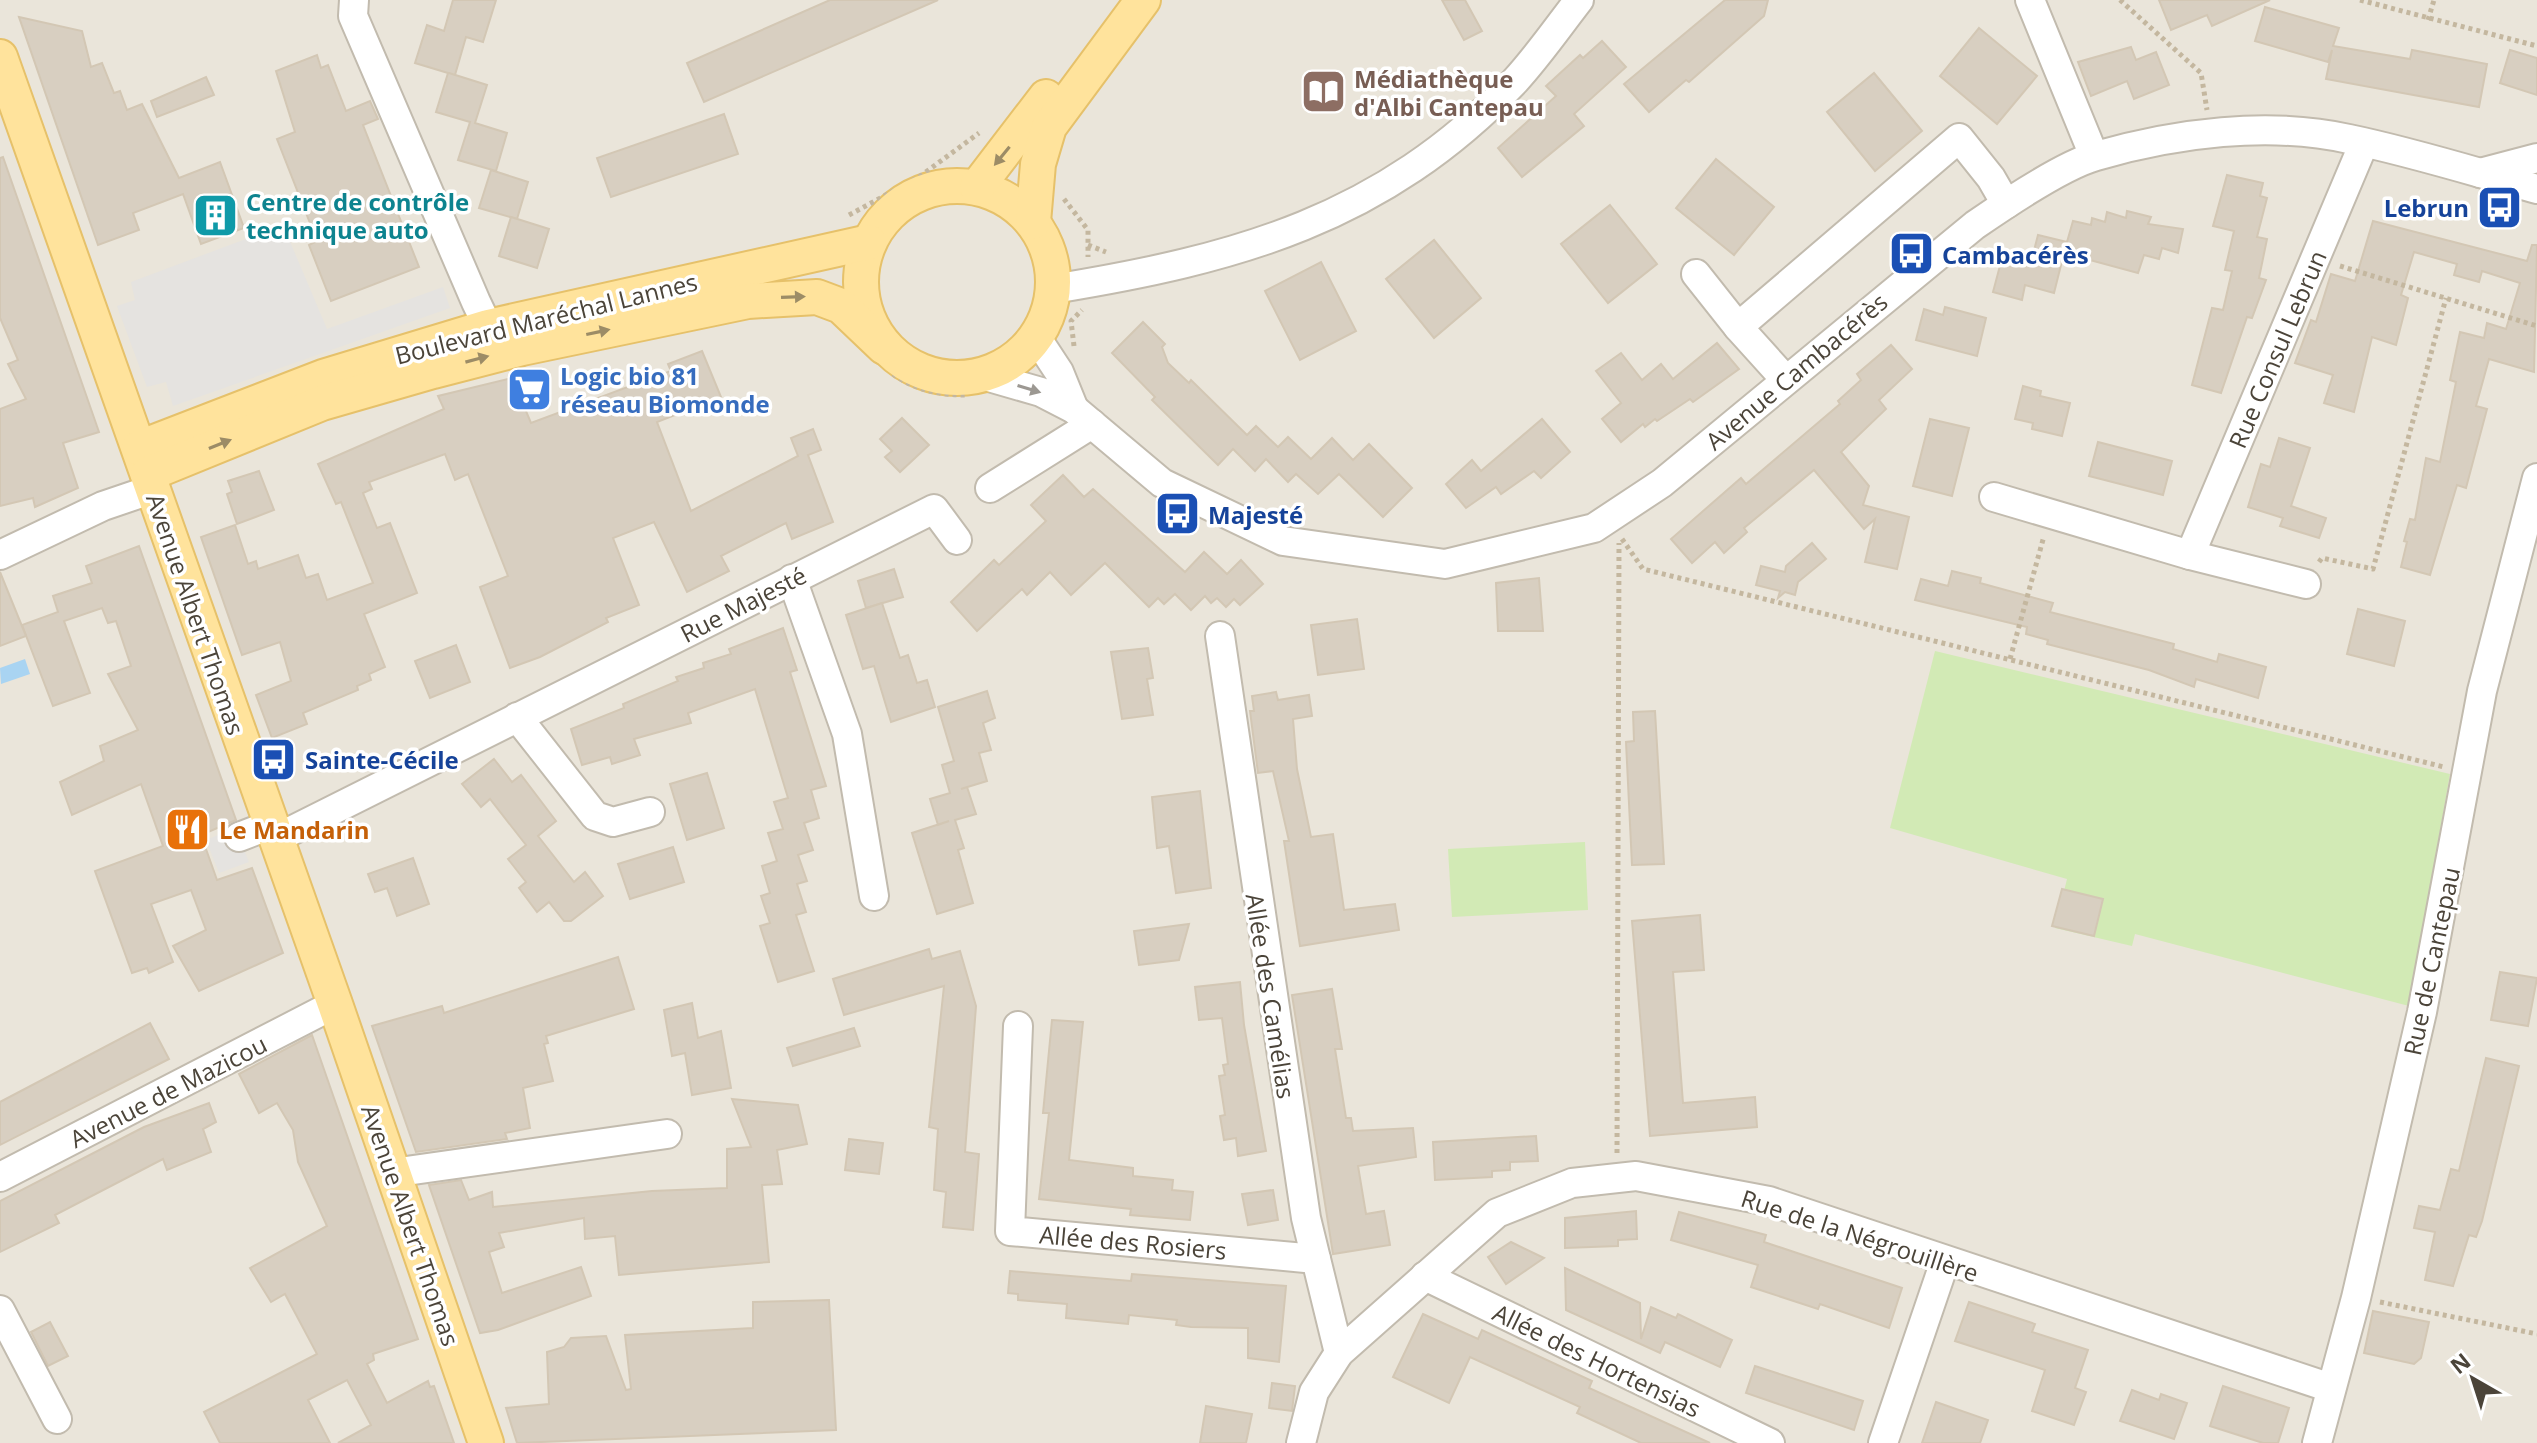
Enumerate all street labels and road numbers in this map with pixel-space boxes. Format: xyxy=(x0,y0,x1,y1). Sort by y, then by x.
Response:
street label: Rue Consul Lebrun xyxy=(2220,245,2334,453)
street label: Boulevard Maréchal Lannes xyxy=(391,264,701,372)
street label: Avenue Cambacérès xyxy=(1698,285,1894,457)
street label: Avenue Albert Thomas xyxy=(139,489,253,739)
street label: Rue Majesté xyxy=(674,558,812,650)
street label: Rue de Cantepau xyxy=(2395,864,2467,1058)
street label: Allée des Camélias xyxy=(1238,891,1304,1101)
street label: Avenue de Mazicou xyxy=(64,1027,272,1155)
street label: Avenue Albert Thomas xyxy=(354,1100,468,1350)
street label: Rue de la Négrouillère xyxy=(1737,1181,1983,1289)
street label: Allée des Rosiers xyxy=(1038,1217,1228,1267)
street label: Allée des Hortensias xyxy=(1488,1295,1706,1425)

